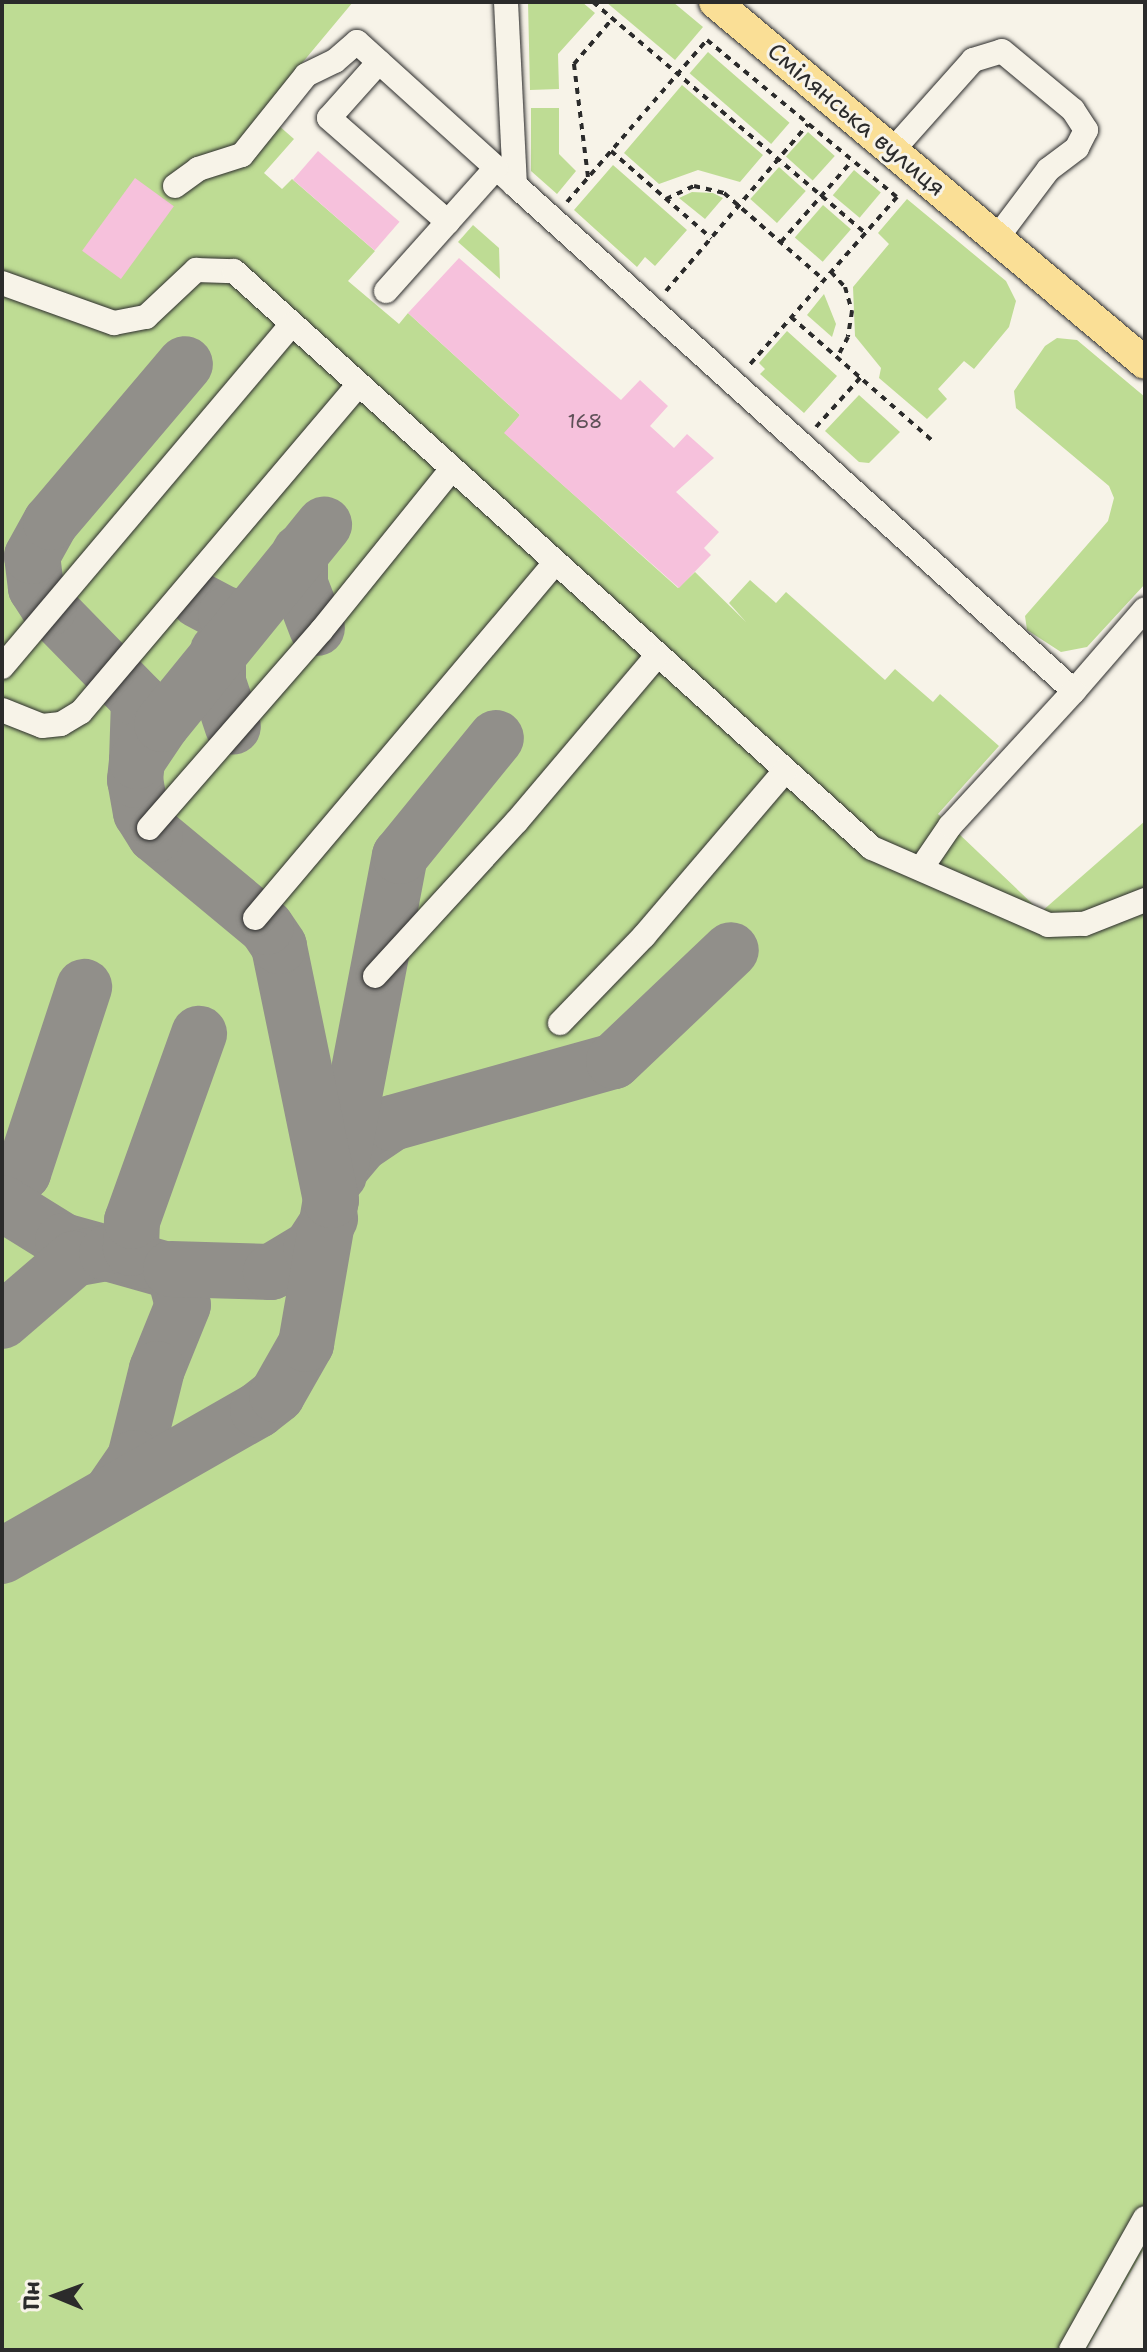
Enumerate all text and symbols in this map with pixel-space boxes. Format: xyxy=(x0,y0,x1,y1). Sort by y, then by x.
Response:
street label: Смілянська вулиця xyxy=(761,37,951,203)
house number: 168 xyxy=(568,409,602,433)
north arrow xyxy=(16,2256,96,2336)
text: Пн xyxy=(17,2281,46,2310)

